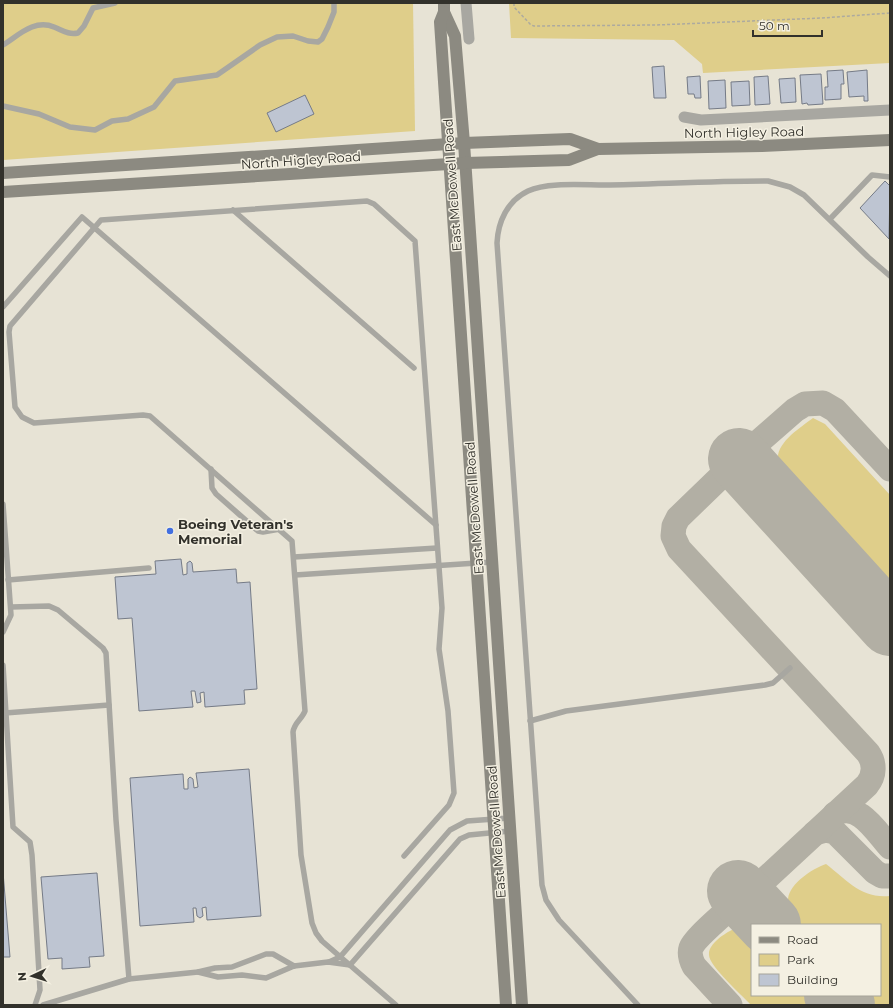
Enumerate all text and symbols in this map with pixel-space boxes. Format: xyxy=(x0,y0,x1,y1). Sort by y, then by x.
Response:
scale bar xyxy=(753,12,822,38)
text: 50 m xyxy=(759,18,790,33)
street label: East McDowell Road xyxy=(439,118,465,252)
street label: North Higley Road xyxy=(684,123,804,141)
street label: North Higley Road xyxy=(240,148,362,172)
street label: East McDowell Road xyxy=(461,441,487,575)
place label: Boeing Veteran's Memorial xyxy=(178,516,293,547)
marker: Boeing Veteran's Memorial xyxy=(165,526,175,536)
street label: East McDowell Road xyxy=(483,765,509,899)
legend xyxy=(751,924,881,996)
text: Road xyxy=(787,932,818,947)
text: Park xyxy=(787,952,815,967)
north arrow xyxy=(12,956,52,996)
text: N xyxy=(15,972,29,982)
text: Building xyxy=(787,972,838,987)

